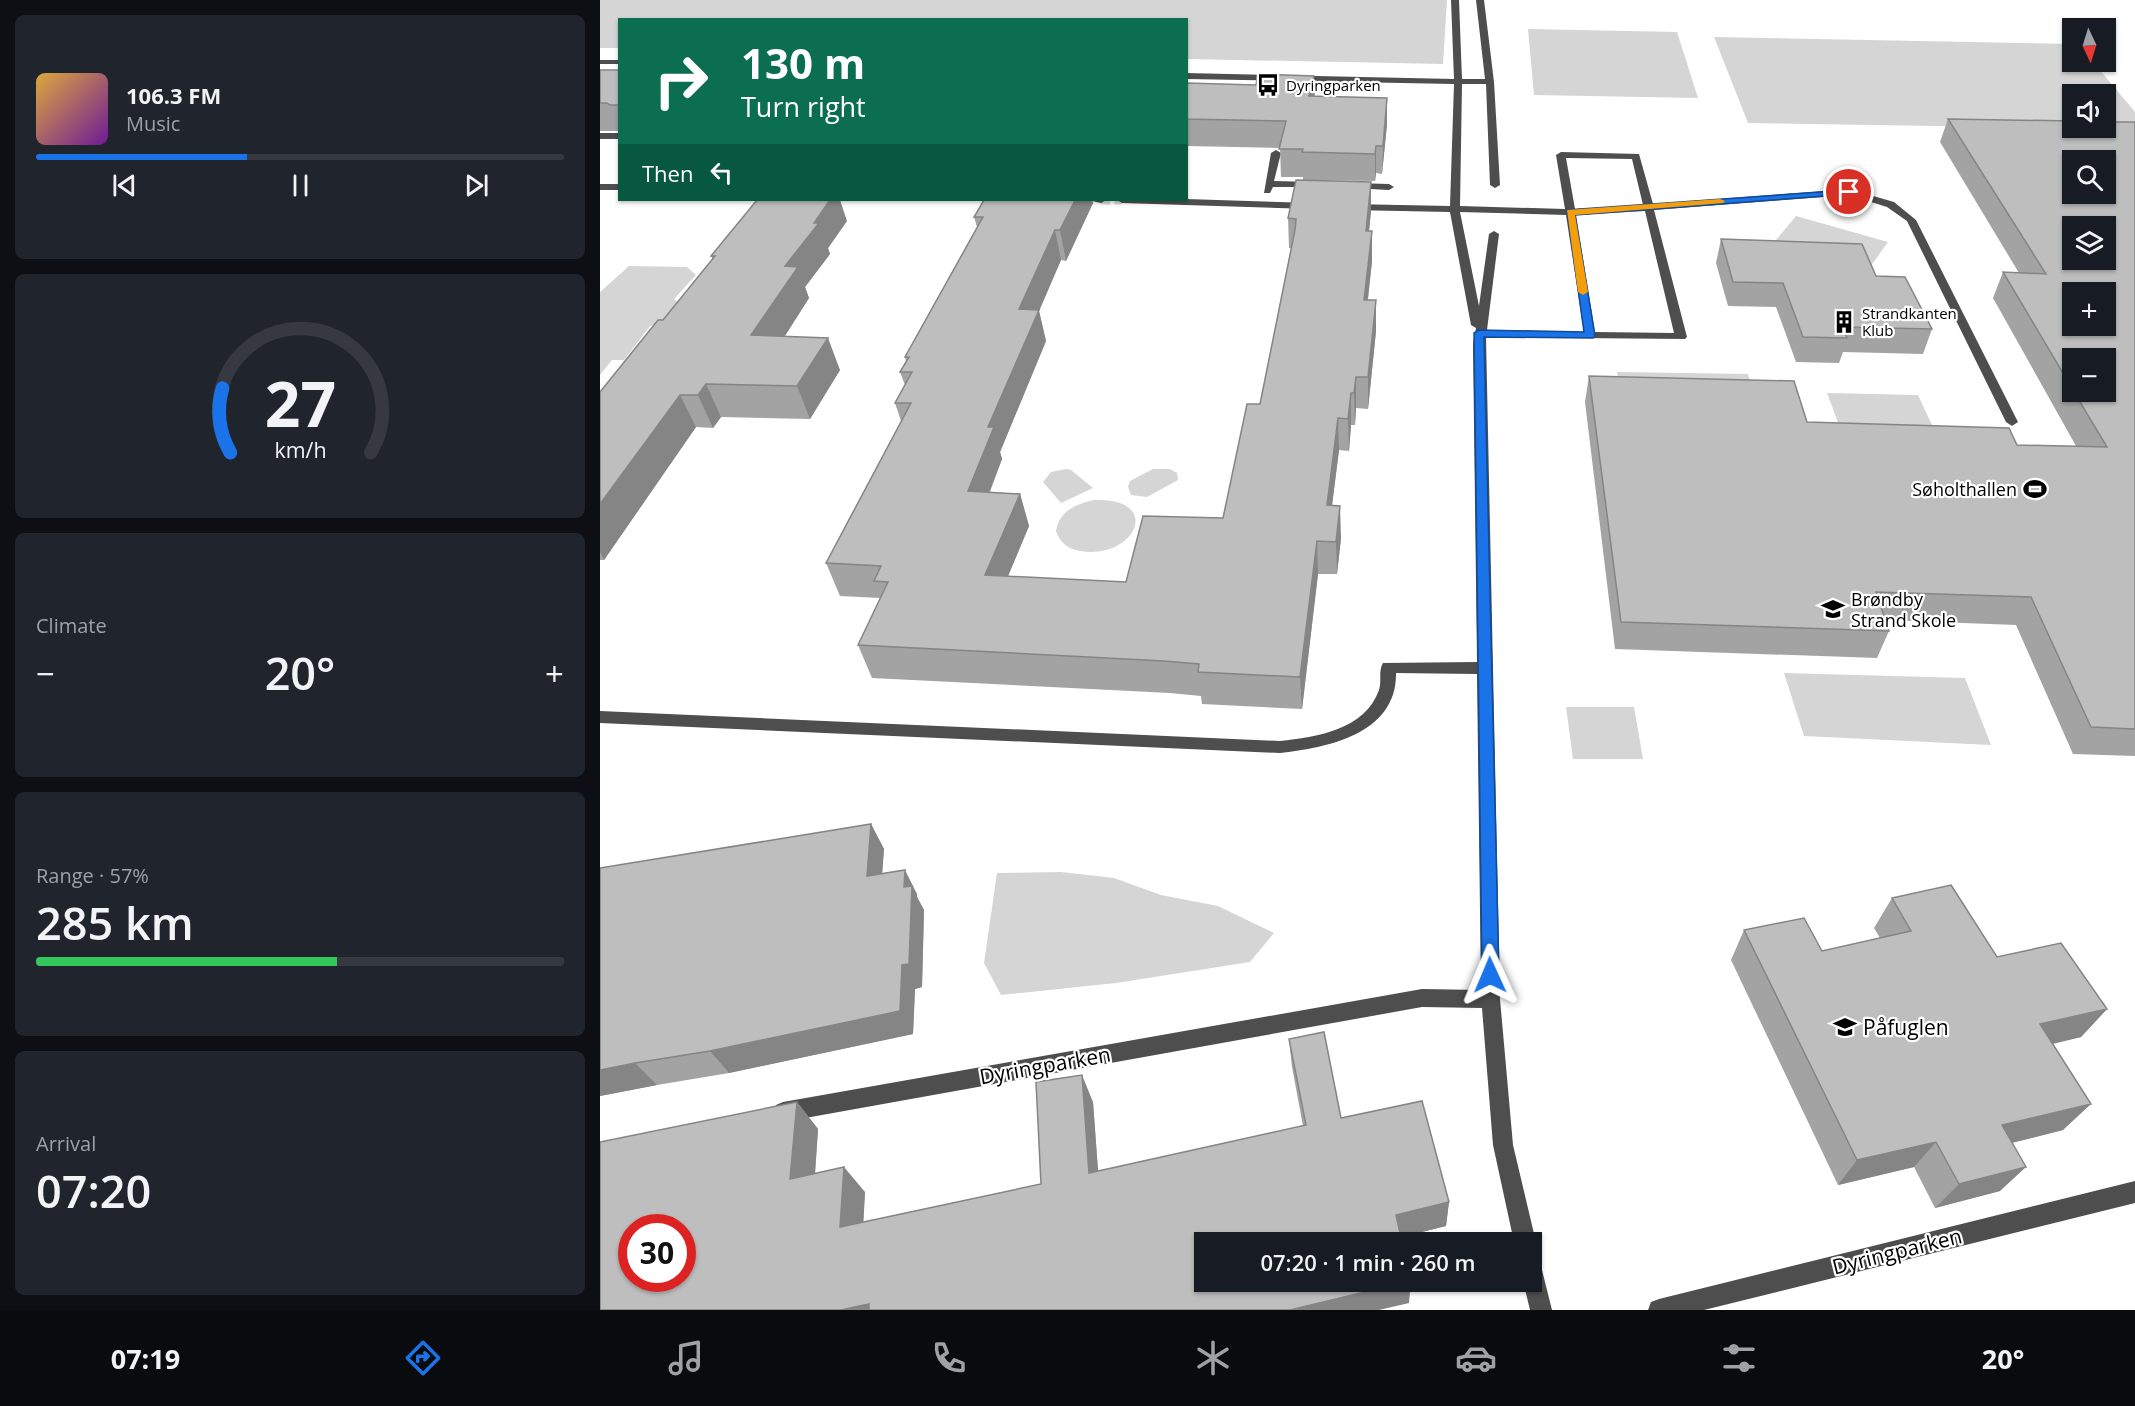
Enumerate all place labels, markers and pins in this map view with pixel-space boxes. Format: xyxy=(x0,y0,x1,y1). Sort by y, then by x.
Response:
bus stop icon: Dyringparken xyxy=(1255,72,1281,98)
place label: Dyringparken xyxy=(1286,75,1381,95)
pin xyxy=(1823,166,1874,217)
place label: Strandkanten Klub xyxy=(1862,303,1957,340)
building icon: Strandkanten Klub xyxy=(1831,309,1857,335)
sports icon: Søholthallen xyxy=(2022,476,2048,502)
place label: Søholthallen xyxy=(1912,477,2017,501)
place label: Brøndby Strand Skole xyxy=(1851,587,1956,632)
school or university icon: Brøndby Strand Skole xyxy=(1820,596,1846,622)
place label: Påfuglen xyxy=(1863,1013,1949,1041)
school or university icon: Påfuglen xyxy=(1832,1014,1858,1040)

